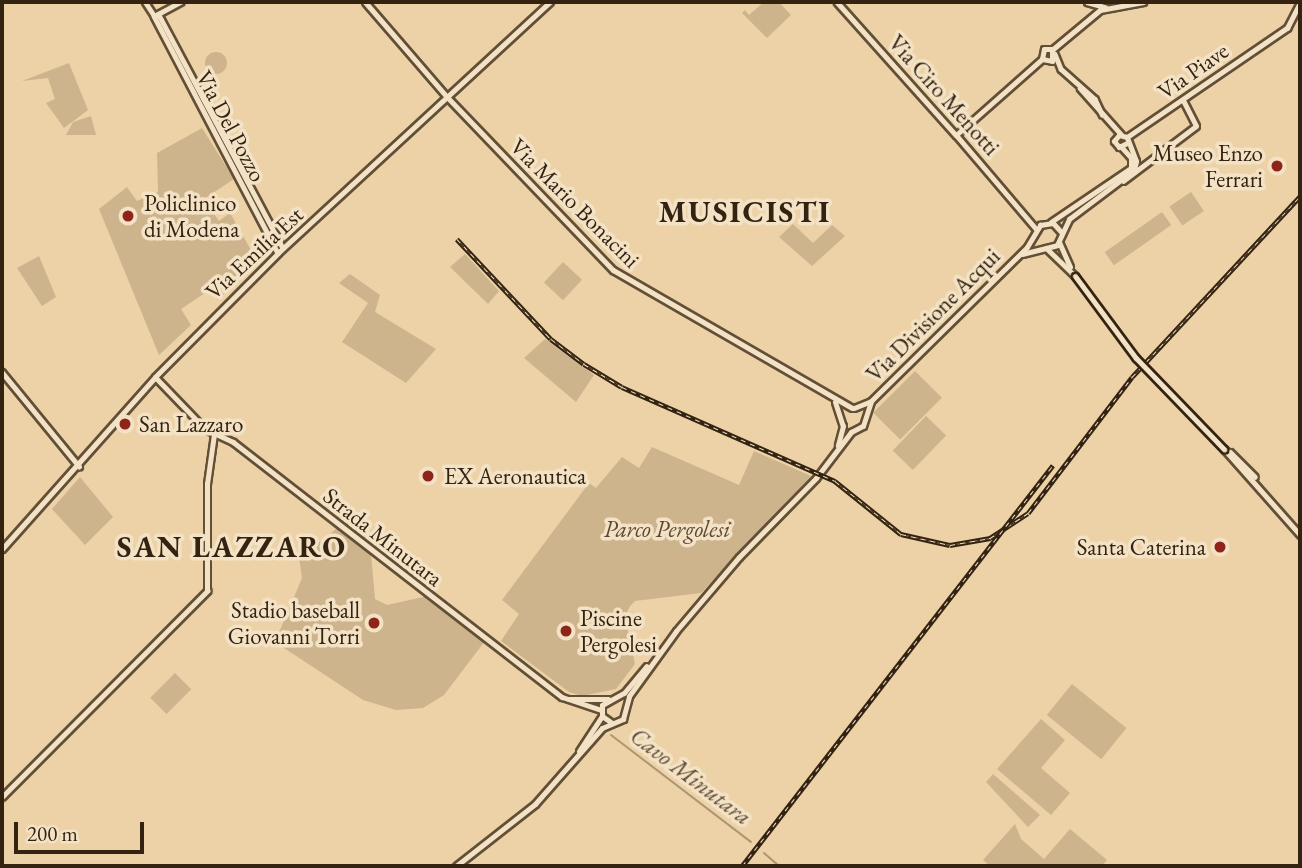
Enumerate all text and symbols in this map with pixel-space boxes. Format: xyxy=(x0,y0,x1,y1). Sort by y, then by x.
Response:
street label: Via Ciro Menotti xyxy=(883,29,1005,161)
street label: Via Piave xyxy=(1152,37,1234,105)
street label: Via Del Pozzo xyxy=(190,66,272,186)
street label: Via Mario Bonacini xyxy=(504,132,646,274)
place label: Museo Enzo Ferrari xyxy=(1153,139,1263,193)
marker: Museo Enzo Ferrari xyxy=(1269,158,1285,174)
place label: Policlinico di Modena xyxy=(144,189,239,243)
district label: MUSICISTI xyxy=(660,194,830,230)
street label: Via Emilia Est xyxy=(199,201,309,305)
marker: Policlinico di Modena xyxy=(118,206,138,226)
street label: Via Divisione Acqui xyxy=(860,242,1006,388)
place label: San Lazzaro xyxy=(139,410,243,438)
marker: San Lazzaro xyxy=(117,416,133,432)
place label: EX Aeronautica xyxy=(444,462,586,490)
marker: EX Aeronautica xyxy=(418,466,438,486)
street label: Strada Minutara xyxy=(318,482,448,592)
park label: Parco Pergolesi xyxy=(604,515,730,543)
district label: SAN LAZZARO xyxy=(118,529,346,565)
place label: Santa Caterina xyxy=(1077,533,1206,561)
marker: Santa Caterina xyxy=(1212,539,1228,555)
place label: Stadio baseball Giovanni Torri xyxy=(228,596,360,650)
place label: Piscine Pergolesi xyxy=(580,604,657,658)
marker: Stadio baseball Giovanni Torri xyxy=(366,615,382,631)
marker: Piscine Pergolesi xyxy=(558,623,574,639)
water label: Cavo Minutara xyxy=(625,721,757,831)
scale bar xyxy=(18,808,147,852)
text: 200 m xyxy=(27,820,78,847)

